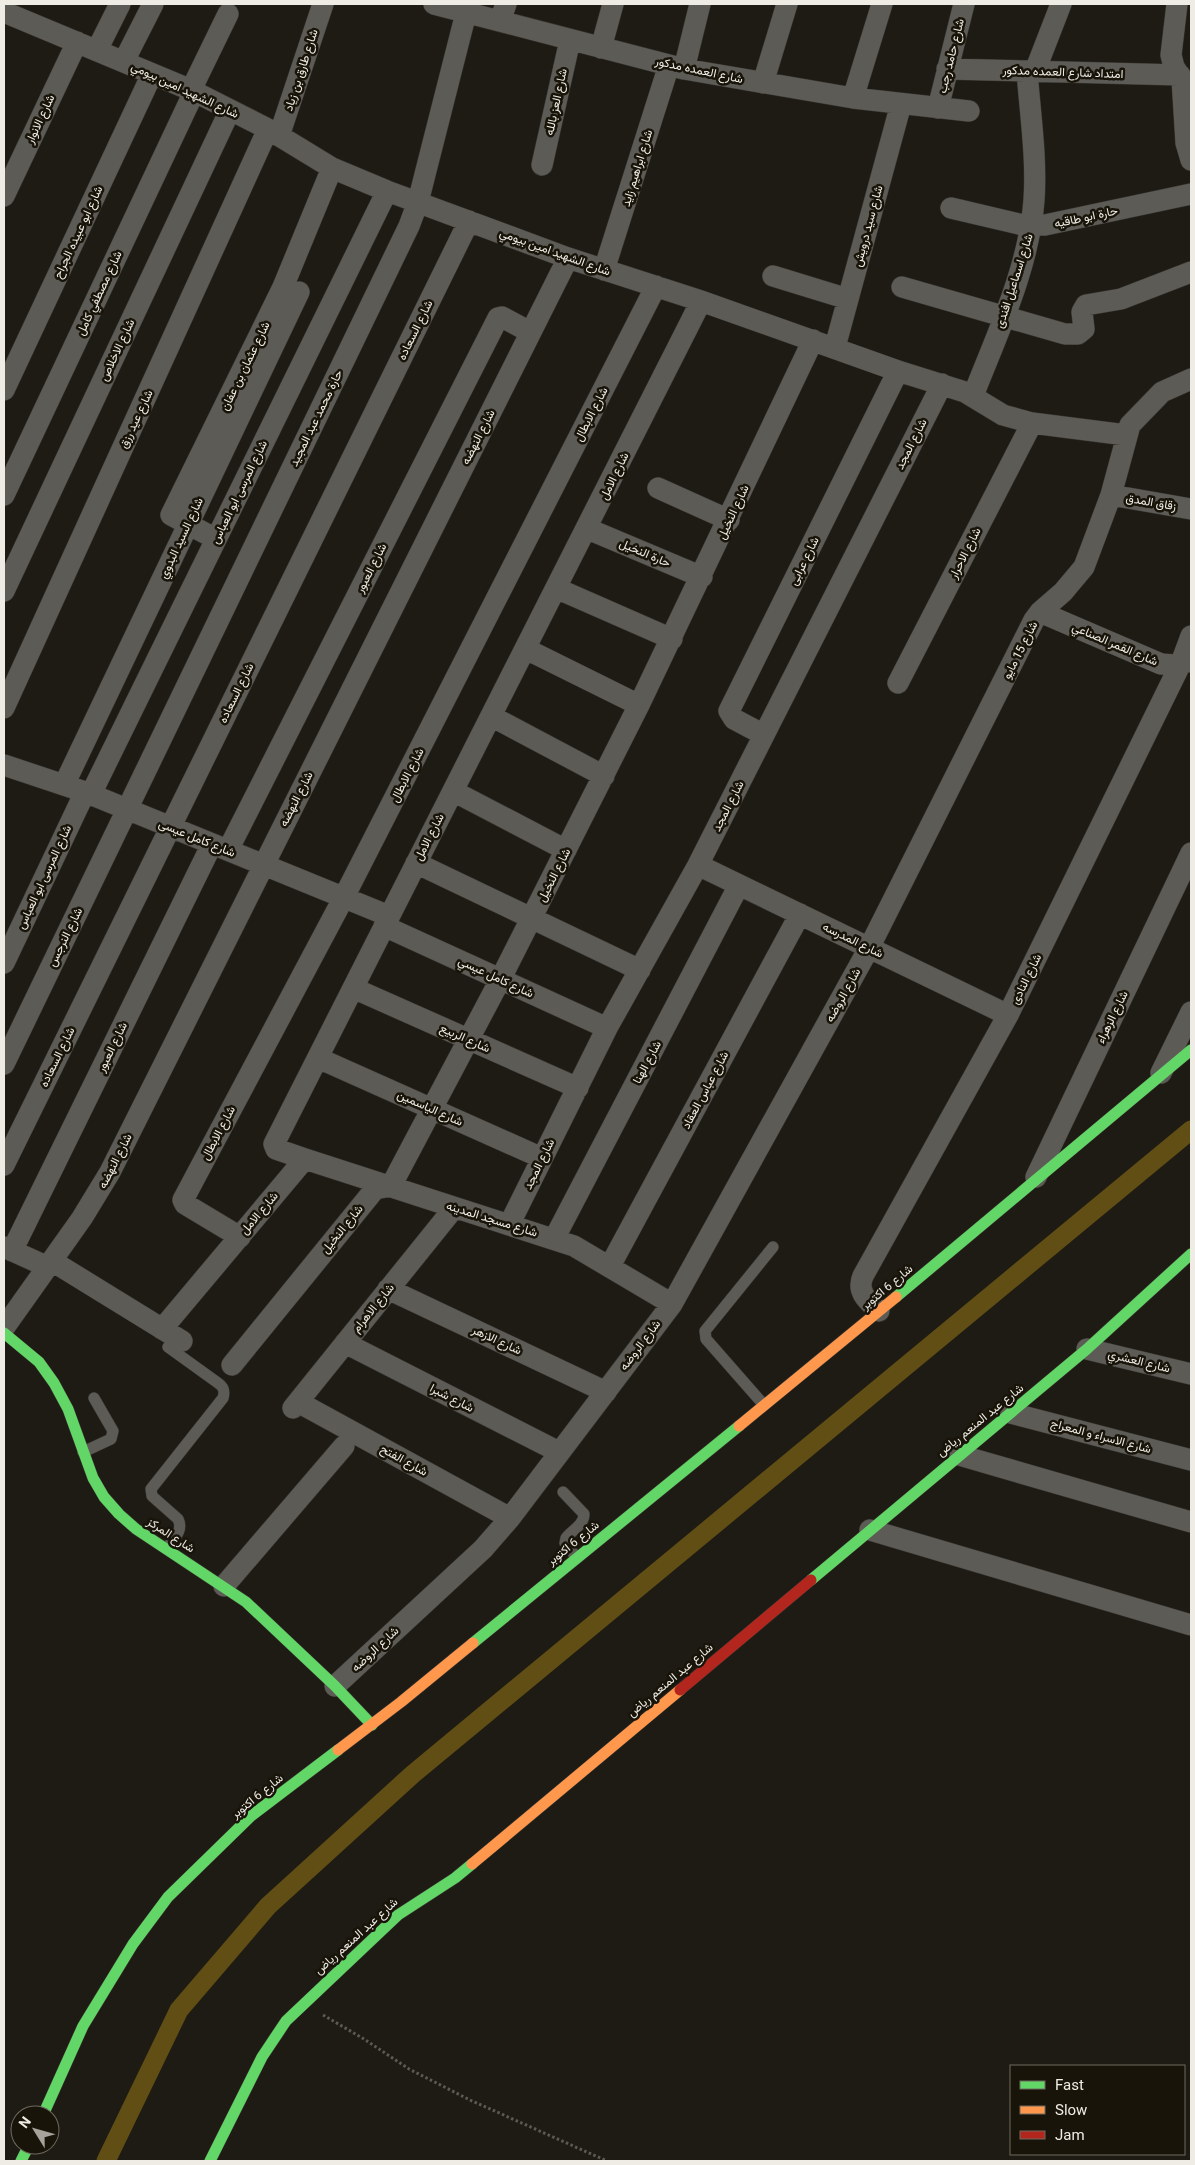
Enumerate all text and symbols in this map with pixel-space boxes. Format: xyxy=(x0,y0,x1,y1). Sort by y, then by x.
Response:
street label: شارع حامد رجب xyxy=(935,17,969,95)
street label: شارع طارق بن زياد xyxy=(281,27,323,113)
street label: شارع العمده مدكور xyxy=(652,54,744,88)
street label: شارع الشهيد امين بيومي xyxy=(128,59,241,124)
street label: امتداد شارع العمده مدكور xyxy=(1001,63,1124,83)
street label: شارع العز بالله xyxy=(542,67,572,137)
street label: شارع الانوار xyxy=(22,92,59,147)
street label: شارع ابراهيم زايد xyxy=(619,128,657,209)
street label: شارع ابو عبيده الجراح xyxy=(50,183,107,281)
street label: شارع سيد درويش xyxy=(850,184,888,269)
street label: حارة ابو طاقيه xyxy=(1053,203,1119,232)
street label: شارع الشهيد امين بيومي xyxy=(497,225,612,281)
street label: شارع اسماعيل افندى xyxy=(992,232,1038,331)
street label: شارع مصطفي كامل xyxy=(73,249,127,339)
street label: شارع السعاده xyxy=(394,298,437,363)
street label: شارع الاخلاص xyxy=(97,317,139,384)
street label: شارع عثمان بن عفان xyxy=(217,319,274,414)
street label: حارة محمد عبد المجيد xyxy=(287,367,346,469)
street label: شارع الابطال xyxy=(571,384,612,444)
street label: شارع عيد رزق xyxy=(116,387,157,451)
street label: شارع النهضه xyxy=(458,407,500,468)
street label: شارع المجد xyxy=(892,416,931,472)
street label: شارع المرسى ابو العباس xyxy=(208,438,272,547)
street label: شارع الامل xyxy=(596,450,633,503)
street label: شارع النخيل xyxy=(714,483,753,542)
street label: زقاق المدق xyxy=(1124,491,1177,514)
street label: شارع السيد البدوي xyxy=(156,495,209,582)
street label: شارع الاحرار xyxy=(946,525,986,583)
street label: شارع عرابى xyxy=(786,534,824,588)
street label: حارة النخيل xyxy=(617,536,673,571)
street label: شارع العبور xyxy=(352,541,391,597)
street label: شارع 15 مايو xyxy=(999,619,1042,682)
street label: شارع القمر الصناعي xyxy=(1069,620,1160,671)
street label: شارع السعاده xyxy=(215,661,258,726)
street label: شارع الابطال xyxy=(387,745,428,805)
street label: شارع النهضه xyxy=(276,769,318,830)
street label: شارع المجد xyxy=(709,778,748,834)
street label: شارع الامل xyxy=(411,811,449,864)
street label: شارع كامل عيسى xyxy=(156,816,237,862)
street label: شارع المرسى ابو العباس xyxy=(14,823,76,932)
street label: شارع النخيل xyxy=(535,846,575,905)
street label: شارع النرجس xyxy=(45,905,87,970)
street label: شارع المدرسه xyxy=(820,919,885,962)
street label: شارع النادى xyxy=(1008,951,1046,1008)
street label: شارع كامل عيسي xyxy=(455,953,536,1003)
street label: شارع الروضه xyxy=(822,966,865,1025)
street label: شارع الزهراء xyxy=(1093,988,1133,1046)
street label: شارع العبور xyxy=(93,1020,132,1076)
street label: شارع الربيع xyxy=(437,1021,492,1057)
street label: شارع السعاده xyxy=(36,1025,79,1090)
street label: شارع الهنا xyxy=(630,1038,666,1087)
street label: شارع عباس العقاد xyxy=(679,1049,733,1132)
street label: شارع الياسمين xyxy=(394,1087,465,1131)
street label: شارع الابطال xyxy=(198,1104,240,1163)
street label: شارع النهضه xyxy=(95,1131,137,1192)
street label: شارع المجد xyxy=(521,1136,559,1193)
street label: شارع الامل xyxy=(237,1189,282,1238)
street label: شارع مسجد المدينه xyxy=(444,1198,539,1241)
street label: شارع النخيل xyxy=(318,1202,367,1257)
street label: شارع 6 اكتوبر xyxy=(858,1261,917,1315)
street label: شارع الاهرام xyxy=(349,1281,398,1337)
street label: شارع الروضه xyxy=(617,1317,665,1374)
street label: شارع الازهر xyxy=(468,1322,524,1359)
street label: شارع العشري xyxy=(1106,1347,1171,1378)
street label: شارع شبرا xyxy=(427,1381,476,1417)
street label: شارع عبد المنعم رياض xyxy=(934,1381,1027,1461)
street label: شارع الاسراء و المعراج xyxy=(1049,1416,1153,1458)
street label: شارع الفتح xyxy=(377,1441,430,1480)
street label: شارع المركز xyxy=(143,1514,197,1557)
street label: شارع 6 اكتوبر xyxy=(543,1518,603,1570)
street label: شارع الروضه xyxy=(349,1624,403,1676)
street label: شارع عبد المنعم رياض xyxy=(624,1640,717,1721)
street label: شارع 6 اكتوبر xyxy=(227,1771,287,1823)
street label: شارع عبد المنعم رياض xyxy=(311,1895,402,1979)
legend xyxy=(1010,2065,1185,2155)
text: Fast xyxy=(1055,2076,1084,2094)
text: Slow xyxy=(1055,2101,1087,2119)
north arrow xyxy=(10,2105,60,2155)
text: N xyxy=(15,2113,34,2131)
text: Jam xyxy=(1055,2126,1085,2144)

